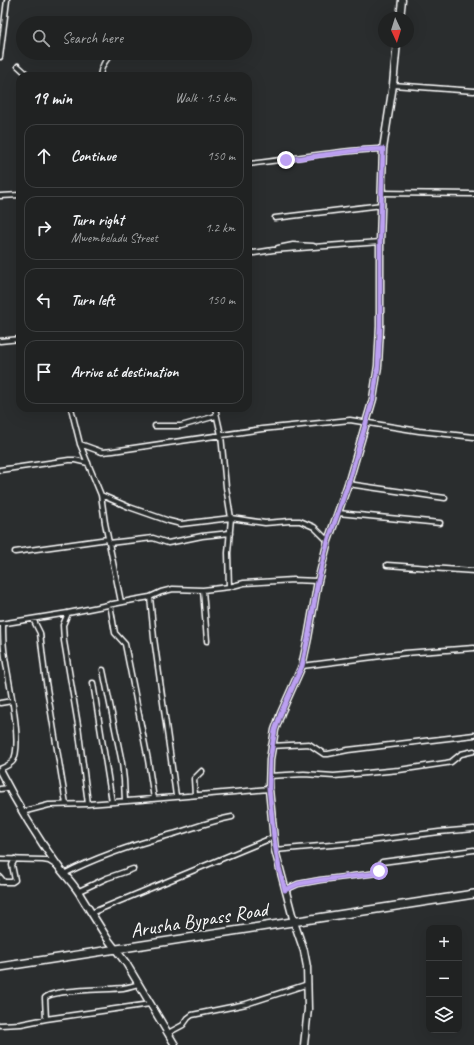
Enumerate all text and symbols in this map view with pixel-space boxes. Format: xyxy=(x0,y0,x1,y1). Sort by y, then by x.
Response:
north arrow xyxy=(378,12,414,48)
search box xyxy=(16,16,252,60)
icon: search xyxy=(30,27,52,49)
text: Search here xyxy=(62,29,123,48)
text: 19 min xyxy=(32,88,72,109)
text: Walk · 1.5 km xyxy=(175,90,236,106)
icon: ahead xyxy=(33,145,55,167)
text: Continue xyxy=(71,147,116,166)
text: 150 m xyxy=(207,148,235,164)
route end xyxy=(277,151,295,169)
text: Turn right xyxy=(71,211,124,230)
icon: right xyxy=(33,217,55,239)
text: 1.2 km xyxy=(205,220,235,236)
text: Mwembeladu Street xyxy=(71,230,158,246)
icon: left xyxy=(33,289,55,311)
text: Turn left xyxy=(71,291,114,310)
text: 150 m xyxy=(207,292,235,308)
icon: arrive xyxy=(33,361,55,383)
text: Arrive at destination xyxy=(71,363,178,382)
route start xyxy=(370,862,388,880)
street label: Arusha Bypass Road xyxy=(129,896,272,943)
map controls xyxy=(426,925,462,1033)
button: + xyxy=(426,925,462,961)
button: − xyxy=(426,961,462,997)
button: layers xyxy=(426,997,462,1033)

